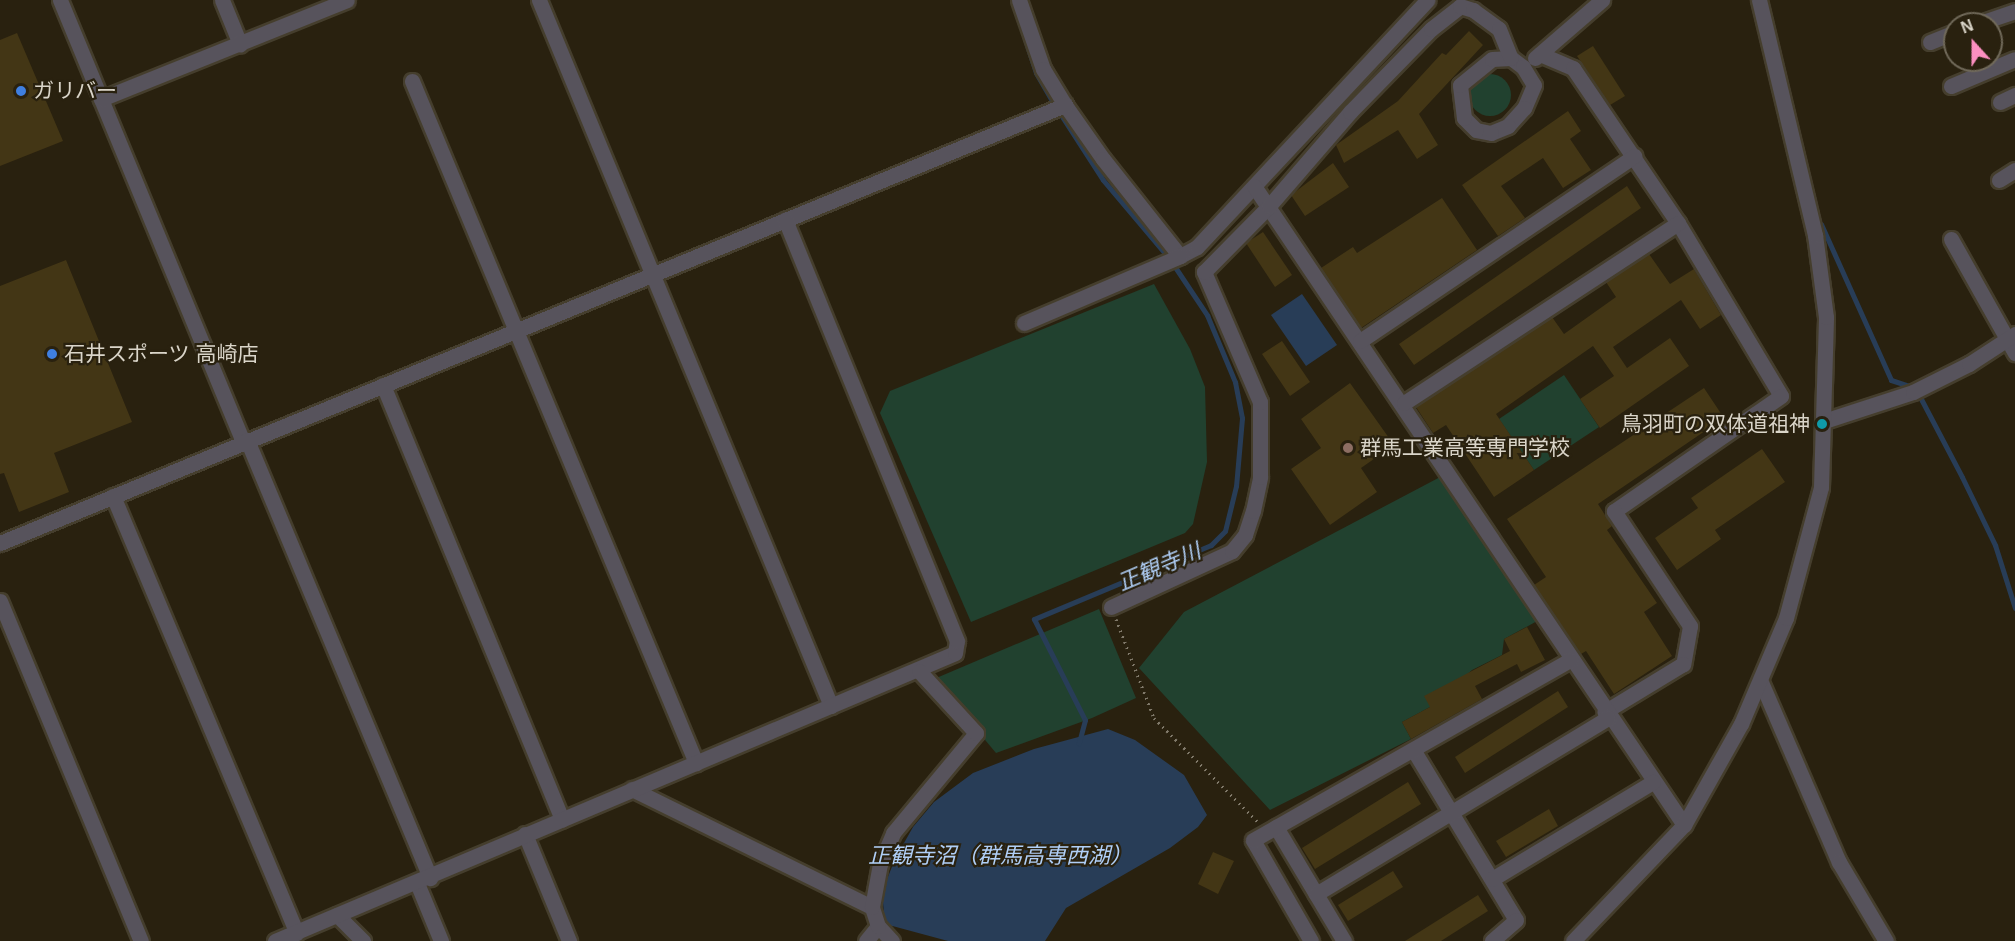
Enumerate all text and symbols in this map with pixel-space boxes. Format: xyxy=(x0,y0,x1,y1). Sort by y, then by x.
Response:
north arrow xyxy=(1943,12,2003,72)
text: N xyxy=(1959,17,1976,37)
place label: ガリバー xyxy=(33,78,117,104)
marker: ガリバー xyxy=(14,84,28,98)
place label: 石井スポーツ 高崎店 xyxy=(64,341,259,367)
marker: 石井スポーツ 高崎店 xyxy=(45,347,59,361)
place label: 鳥羽町の双体道祖神 xyxy=(1621,411,1810,437)
marker: 鳥羽町の双体道祖神 xyxy=(1815,417,1829,431)
place label: 群馬工業高等専門学校 xyxy=(1360,435,1570,461)
marker: 群馬工業高等専門学校 xyxy=(1341,441,1355,455)
water label: 正観寺川 xyxy=(1113,538,1205,596)
water label: 正観寺沼（群馬高専西湖） xyxy=(868,843,1132,869)

